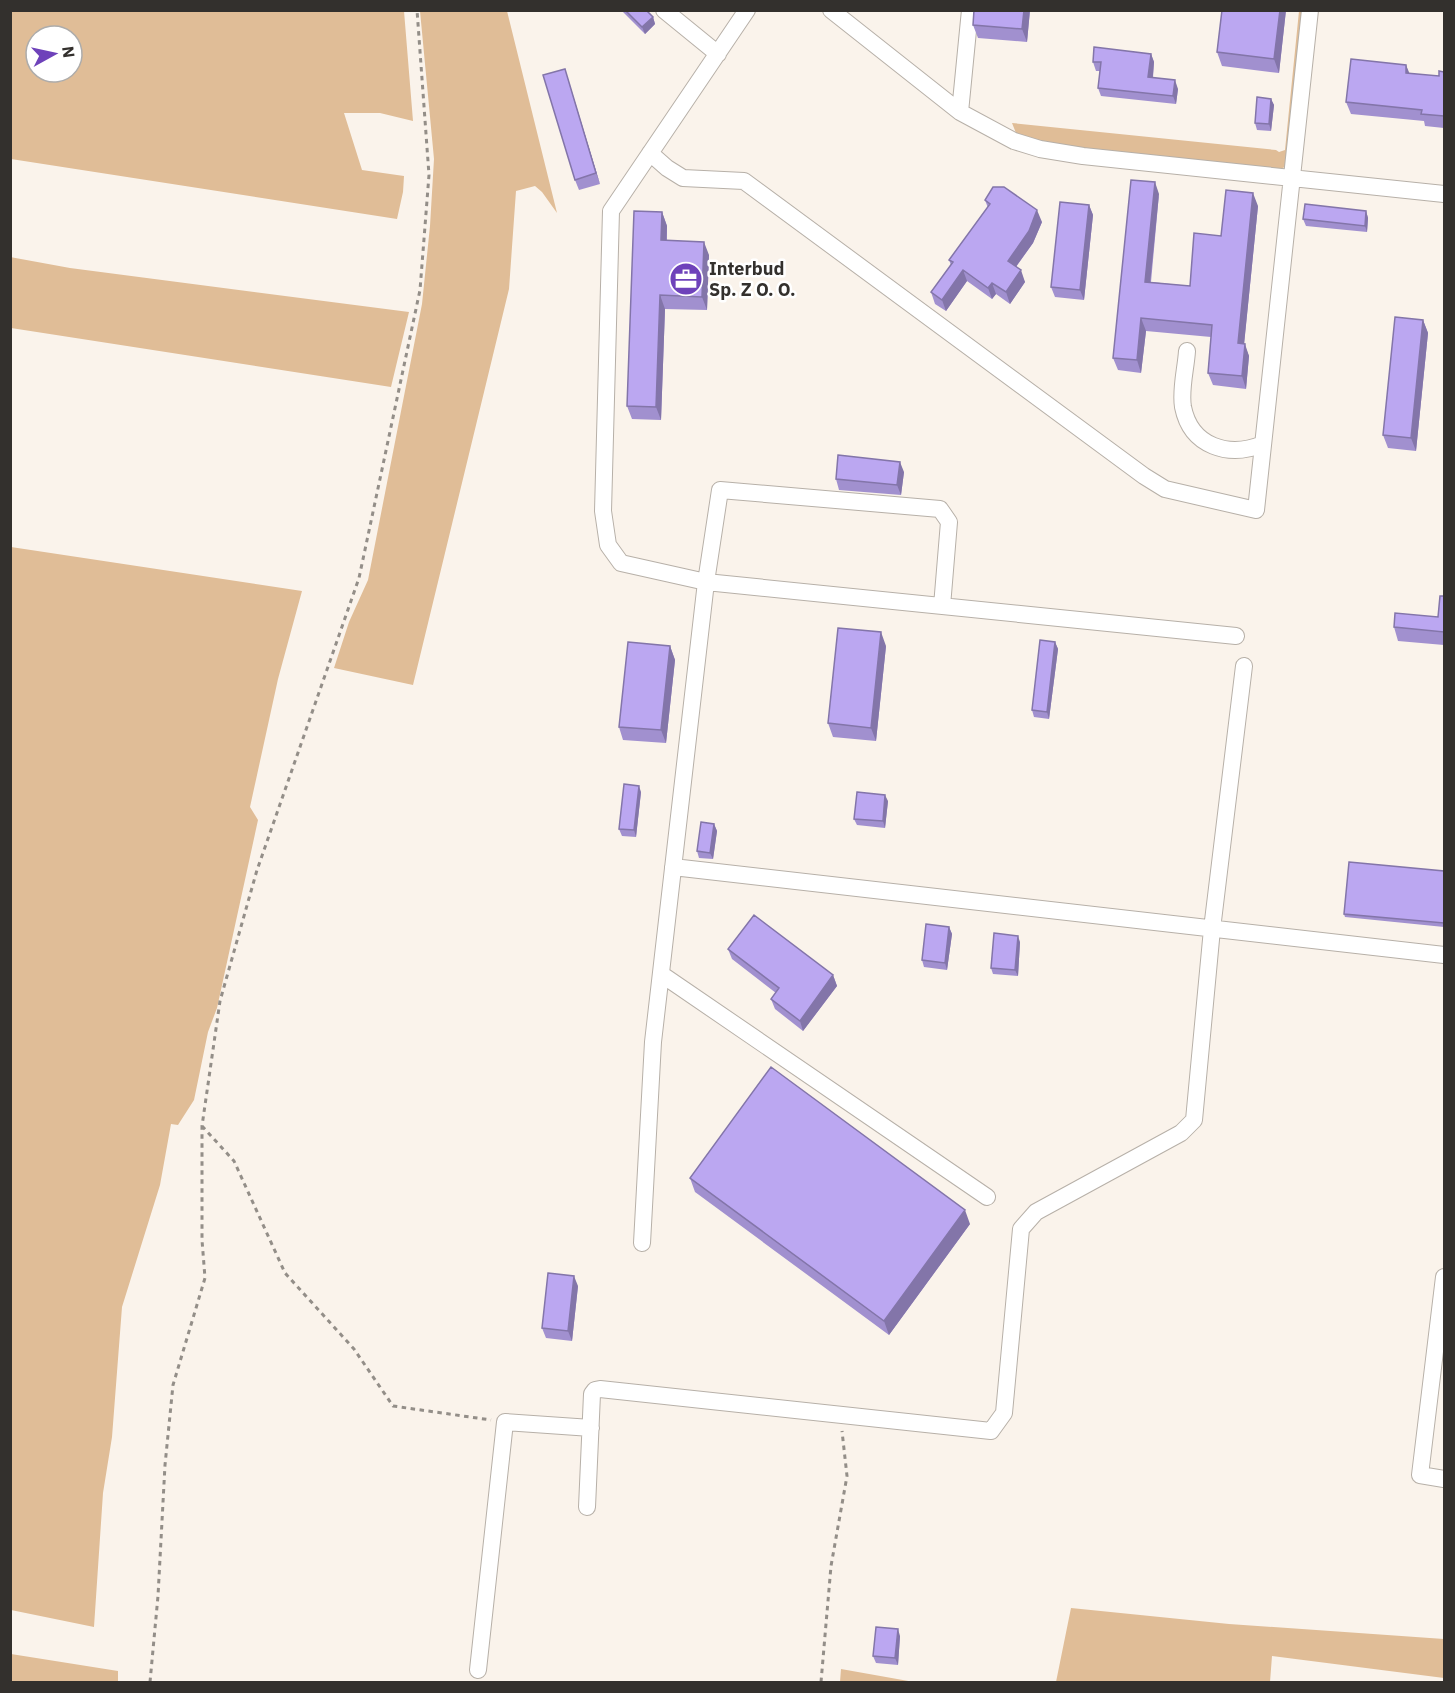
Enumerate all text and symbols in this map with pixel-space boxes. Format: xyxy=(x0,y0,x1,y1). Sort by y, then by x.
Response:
north arrow xyxy=(24,24,84,84)
text: N xyxy=(58,45,80,59)
place label: Interbud Sp. Z O. O. xyxy=(709,257,796,301)
office icon: Interbud Sp. Z O. O. xyxy=(668,261,704,297)

